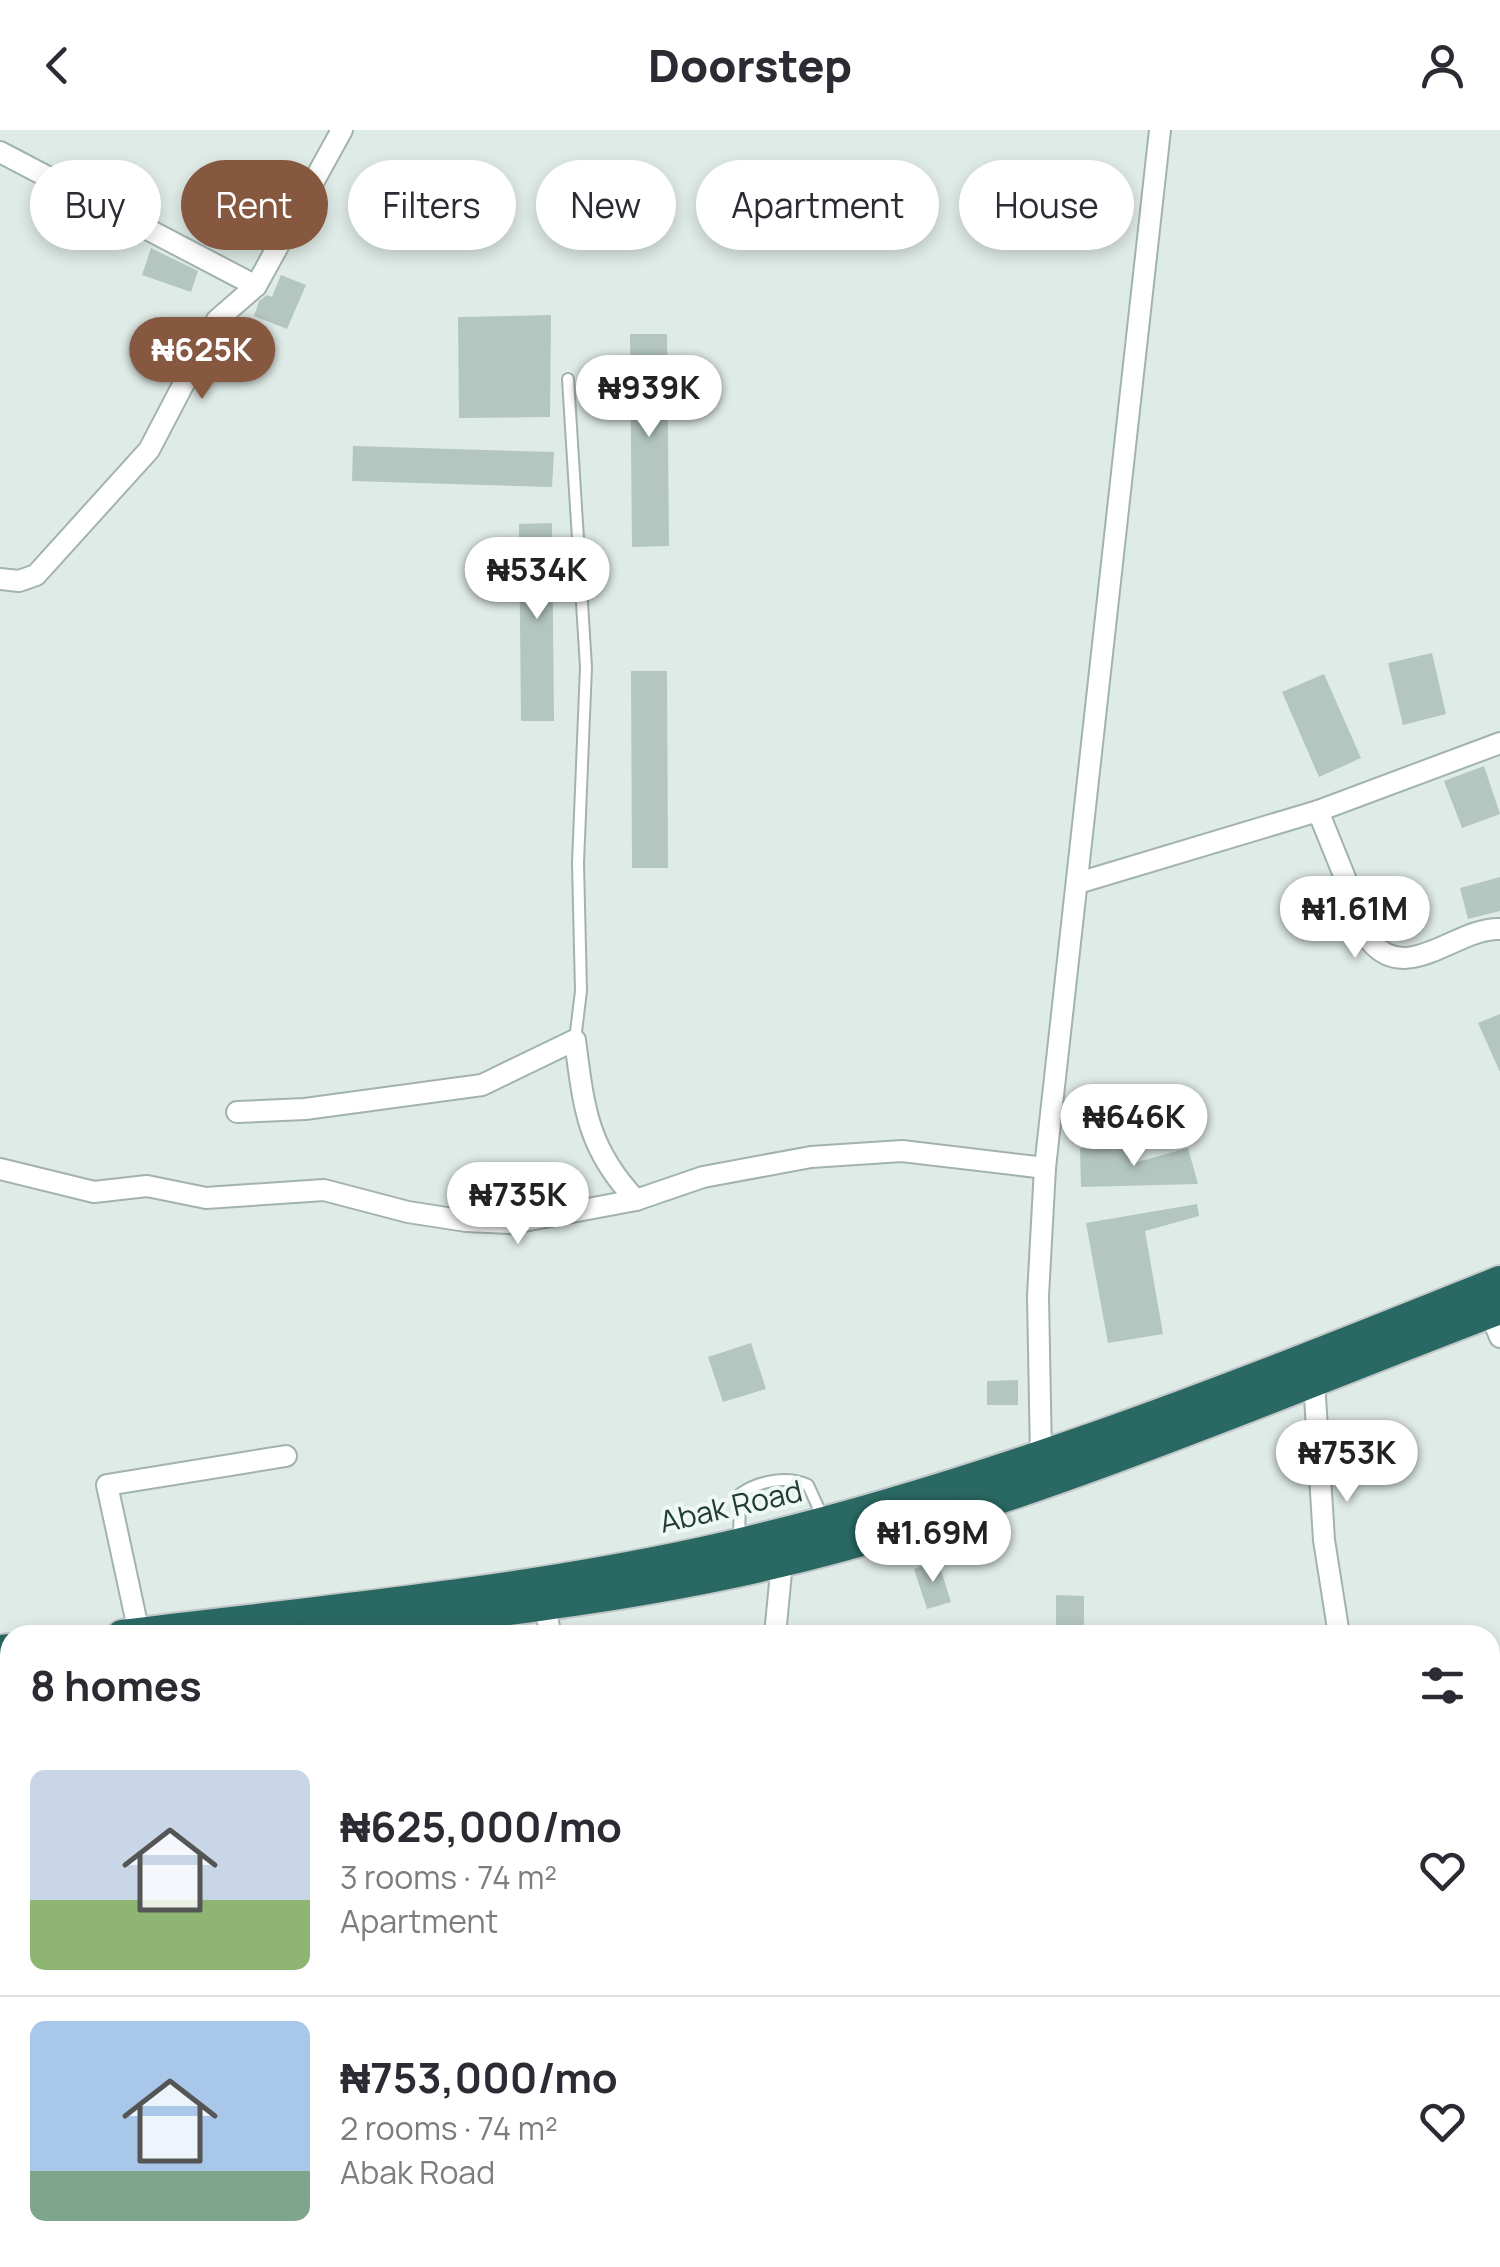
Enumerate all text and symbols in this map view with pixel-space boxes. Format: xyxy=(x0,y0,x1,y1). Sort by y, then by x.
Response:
text: Doorstep xyxy=(648,34,852,96)
icon: back xyxy=(30,38,85,93)
icon: person xyxy=(1415,38,1470,93)
chip: Buy xyxy=(30,160,161,250)
chip: Rent xyxy=(181,160,328,250)
chip: Filters xyxy=(348,160,516,250)
chip: New xyxy=(536,160,676,250)
chip: Apartment xyxy=(696,160,939,250)
chip: House xyxy=(959,160,1134,250)
pin: ₦625K xyxy=(132,317,272,402)
text: ₦625K xyxy=(151,327,253,371)
pin: ₦939K xyxy=(579,355,719,440)
text: ₦939K xyxy=(598,365,700,409)
pin: ₦534K xyxy=(467,537,607,622)
text: ₦534K xyxy=(487,547,587,591)
pin: ₦1.61M xyxy=(1274,876,1436,961)
text: ₦1.61M xyxy=(1302,886,1408,930)
pin: ₦646K xyxy=(1064,1084,1204,1169)
text: ₦646K xyxy=(1082,1094,1186,1138)
pin: ₦735K xyxy=(448,1162,588,1247)
text: ₦735K xyxy=(469,1172,567,1216)
pin: ₦753K xyxy=(1277,1420,1417,1505)
text: ₦753K xyxy=(1298,1430,1396,1474)
street label: Abak Road xyxy=(655,1469,806,1542)
pin: ₦1.69M xyxy=(852,1500,1014,1585)
text: ₦1.69M xyxy=(877,1510,989,1554)
text: 8 homes xyxy=(30,1656,202,1714)
icon: filters xyxy=(1415,1658,1470,1713)
text: ₦625,000/mo xyxy=(340,1797,622,1855)
icon: home xyxy=(110,1810,230,1930)
icon: heart xyxy=(1415,1843,1470,1898)
text: 3 rooms · 74 m² xyxy=(340,1855,557,1899)
text: Apartment xyxy=(340,1899,498,1943)
text: ₦753,000/mo xyxy=(340,2048,618,2106)
icon: home xyxy=(110,2061,230,2181)
icon: heart xyxy=(1415,2094,1470,2149)
text: 2 rooms · 74 m² xyxy=(340,2106,558,2150)
text: Abak Road xyxy=(340,2150,495,2194)

